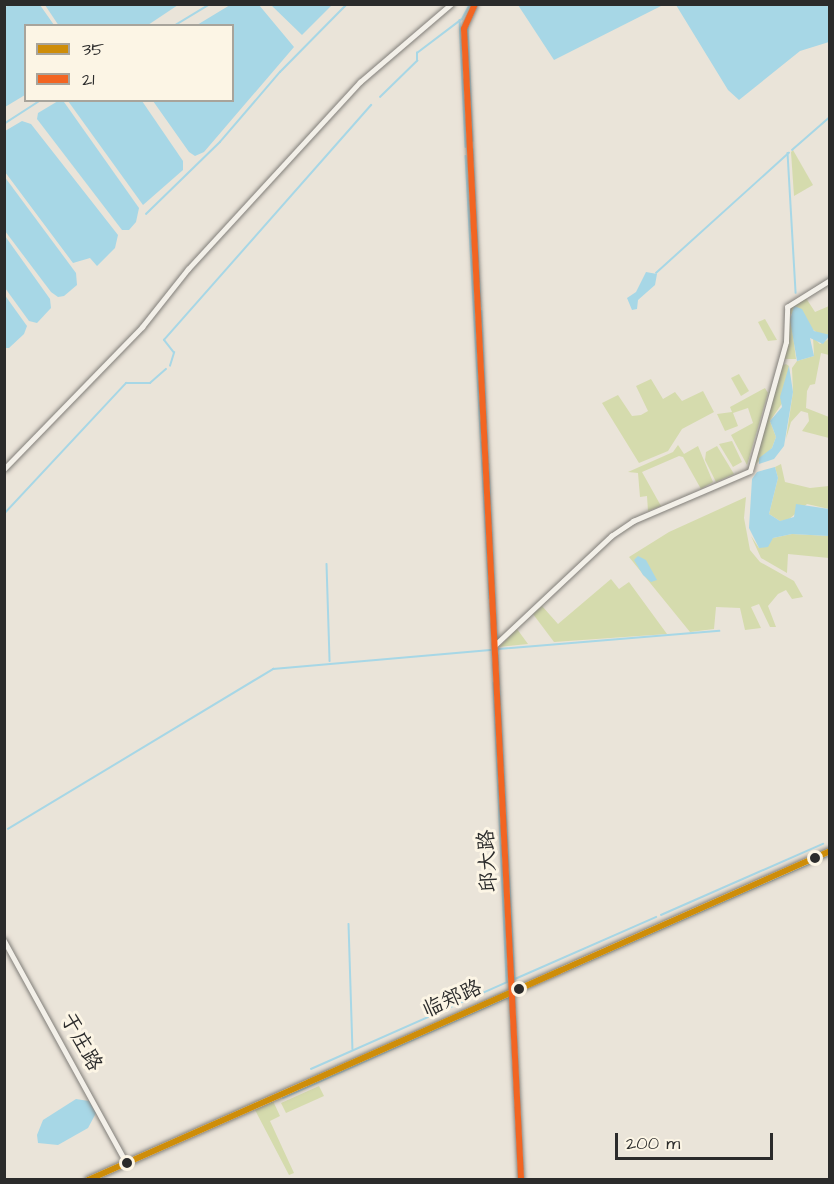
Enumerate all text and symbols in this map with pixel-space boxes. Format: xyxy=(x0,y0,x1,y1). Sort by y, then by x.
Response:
legend xyxy=(24,24,234,102)
text: 35 xyxy=(82,37,104,62)
text: 21 xyxy=(82,67,95,92)
street label: 邱大路 xyxy=(474,829,502,893)
unlabelled marker xyxy=(809,852,821,864)
street label: 临郑路 xyxy=(418,975,486,1023)
unlabelled marker xyxy=(513,983,525,995)
street label: 于庄路 xyxy=(55,1008,107,1076)
scale bar xyxy=(618,1121,776,1159)
text: 200 m xyxy=(626,1131,680,1156)
unlabelled marker xyxy=(121,1157,133,1169)

